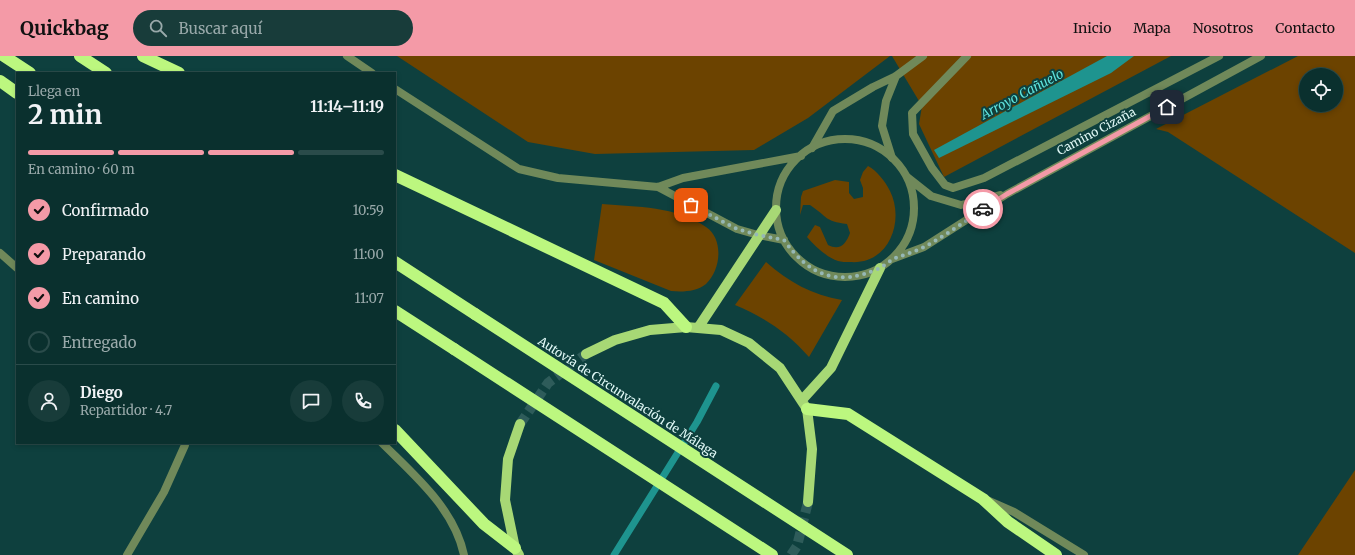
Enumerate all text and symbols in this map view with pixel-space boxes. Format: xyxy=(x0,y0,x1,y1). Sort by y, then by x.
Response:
search box xyxy=(133,10,413,46)
text: Quickbag xyxy=(20,16,109,40)
icon: search xyxy=(147,17,169,39)
text: Buscar aquí xyxy=(179,19,262,38)
text: Inicio xyxy=(1073,19,1111,37)
text: Mapa xyxy=(1133,19,1171,37)
text: Nosotros xyxy=(1193,19,1253,37)
text: Contacto xyxy=(1275,19,1335,37)
water label: Arroyo Cañuelo xyxy=(977,65,1066,123)
map controls xyxy=(1299,68,1343,112)
button: locate xyxy=(1299,68,1343,112)
text: Llega en xyxy=(28,83,80,100)
pin xyxy=(1150,90,1184,124)
icon: home xyxy=(1156,96,1178,118)
text: 11:14–11:19 xyxy=(310,97,384,116)
text: 2 min xyxy=(28,98,102,131)
street label: Camino Cizaña xyxy=(1054,104,1138,158)
text: En camino · 60 m xyxy=(28,161,135,178)
pin xyxy=(674,188,708,222)
courier xyxy=(963,189,1003,229)
icon: bag xyxy=(680,194,702,216)
icon: car xyxy=(972,198,994,220)
icon: check xyxy=(28,199,50,221)
text: Confirmado xyxy=(62,201,149,220)
text: 10:59 xyxy=(353,202,384,219)
icon: check xyxy=(28,243,50,265)
text: Preparando xyxy=(62,245,146,264)
text: 11:00 xyxy=(353,246,384,263)
icon: check xyxy=(28,287,50,309)
text: En camino xyxy=(62,289,139,308)
text: 11:07 xyxy=(354,290,384,307)
text: Entregado xyxy=(62,333,136,352)
street label: Autovía de Circunvalación de Málaga xyxy=(535,333,721,461)
button: person xyxy=(28,380,70,422)
button: chat xyxy=(290,380,332,422)
button: phone xyxy=(342,380,384,422)
text: Diego xyxy=(80,383,123,402)
text: Repartidor · 4.7 xyxy=(80,402,172,419)

